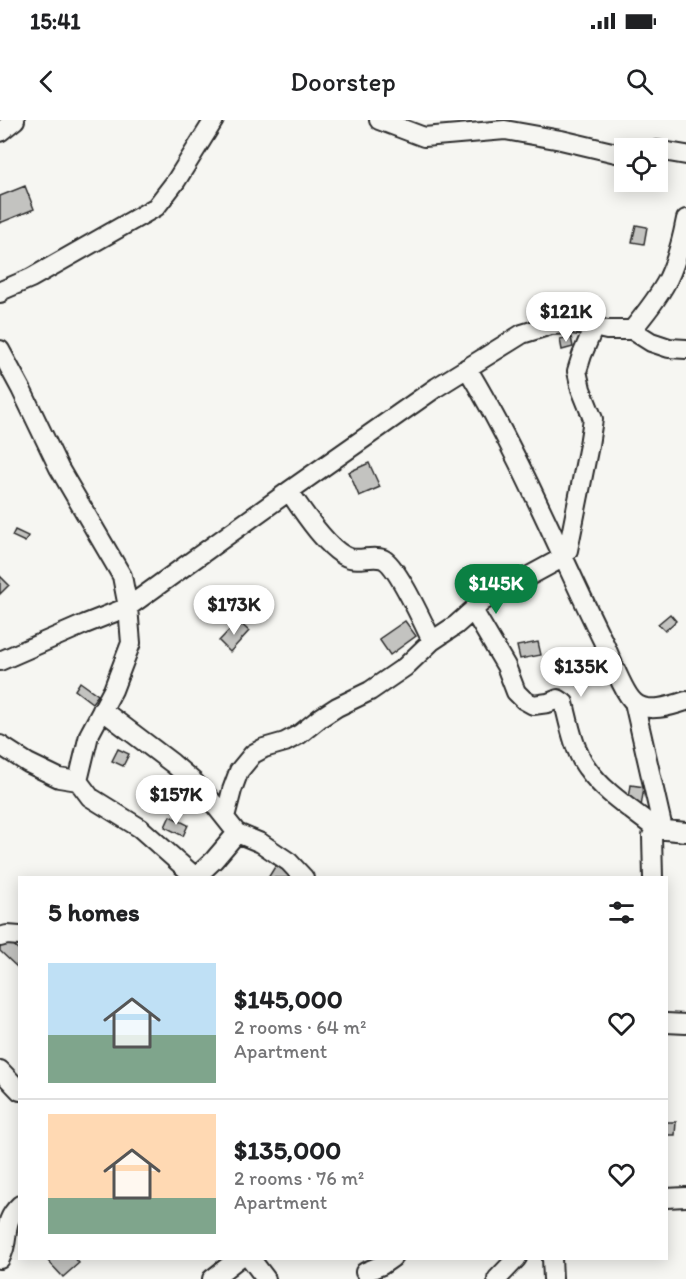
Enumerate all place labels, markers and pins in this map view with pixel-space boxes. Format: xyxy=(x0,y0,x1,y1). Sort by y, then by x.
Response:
pin: $121K xyxy=(524,292,608,343)
pin: $145K xyxy=(454,564,538,615)
pin: $173K xyxy=(192,585,276,636)
pin: $135K xyxy=(539,647,623,698)
pin: $157K xyxy=(134,775,218,826)

